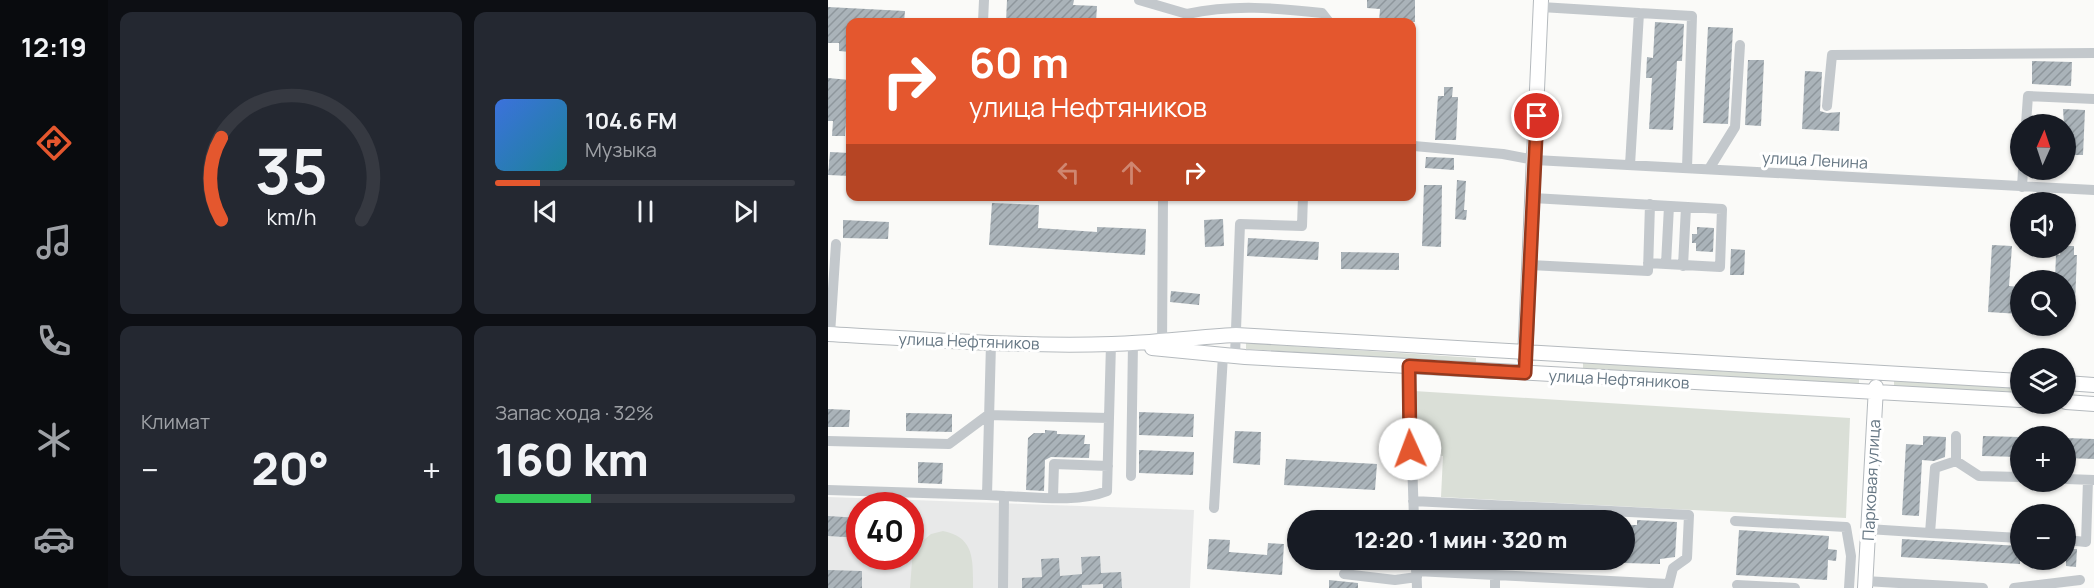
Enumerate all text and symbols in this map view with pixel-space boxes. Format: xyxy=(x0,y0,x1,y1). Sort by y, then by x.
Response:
text: 12:19 xyxy=(21,28,87,65)
text: 60 m xyxy=(969,33,1069,91)
icon: right xyxy=(870,42,948,120)
text: улица Нефтяников xyxy=(969,88,1207,125)
pin xyxy=(1511,90,1562,141)
icon: arrive xyxy=(1520,99,1553,132)
text: 104.6 FM xyxy=(585,106,677,136)
north arrow xyxy=(2010,114,2076,180)
map controls xyxy=(2010,114,2076,570)
icon: directions xyxy=(33,122,75,164)
text: 35 xyxy=(255,127,327,213)
text: Музыка xyxy=(585,136,657,163)
street label: улица Ленина xyxy=(1762,146,1868,174)
icon: left xyxy=(1052,156,1085,189)
icon: ahead xyxy=(1115,156,1148,189)
icon: right xyxy=(1178,156,1211,189)
button: sound xyxy=(2010,192,2076,258)
icon: previous xyxy=(529,195,562,228)
icon: pause xyxy=(629,195,662,228)
icon: next xyxy=(729,195,762,228)
text: km/h xyxy=(266,203,316,232)
icon: music xyxy=(33,221,75,263)
button: search xyxy=(2010,270,2076,336)
icon: phone xyxy=(33,320,75,362)
street label: улица Нефтяников xyxy=(898,328,1040,354)
button: layers xyxy=(2010,348,2076,414)
street label: улица Нефтяников xyxy=(1548,364,1690,394)
text: Запас хода · 32% xyxy=(495,399,654,426)
text: Климат xyxy=(141,408,210,435)
position arrow xyxy=(1378,417,1442,481)
icon: climate xyxy=(33,419,75,461)
street label: Парковая улица xyxy=(1857,419,1885,541)
button: + xyxy=(2010,426,2076,492)
text: 160 km xyxy=(495,428,649,490)
text: 20° xyxy=(252,437,329,499)
text: − xyxy=(141,447,159,492)
text: + xyxy=(422,447,441,492)
speed limit sign: 40 xyxy=(846,492,924,570)
button: − xyxy=(2010,504,2076,570)
icon: car xyxy=(33,518,75,560)
text: 12:20 · 1 мин · 320 m xyxy=(1355,525,1567,555)

